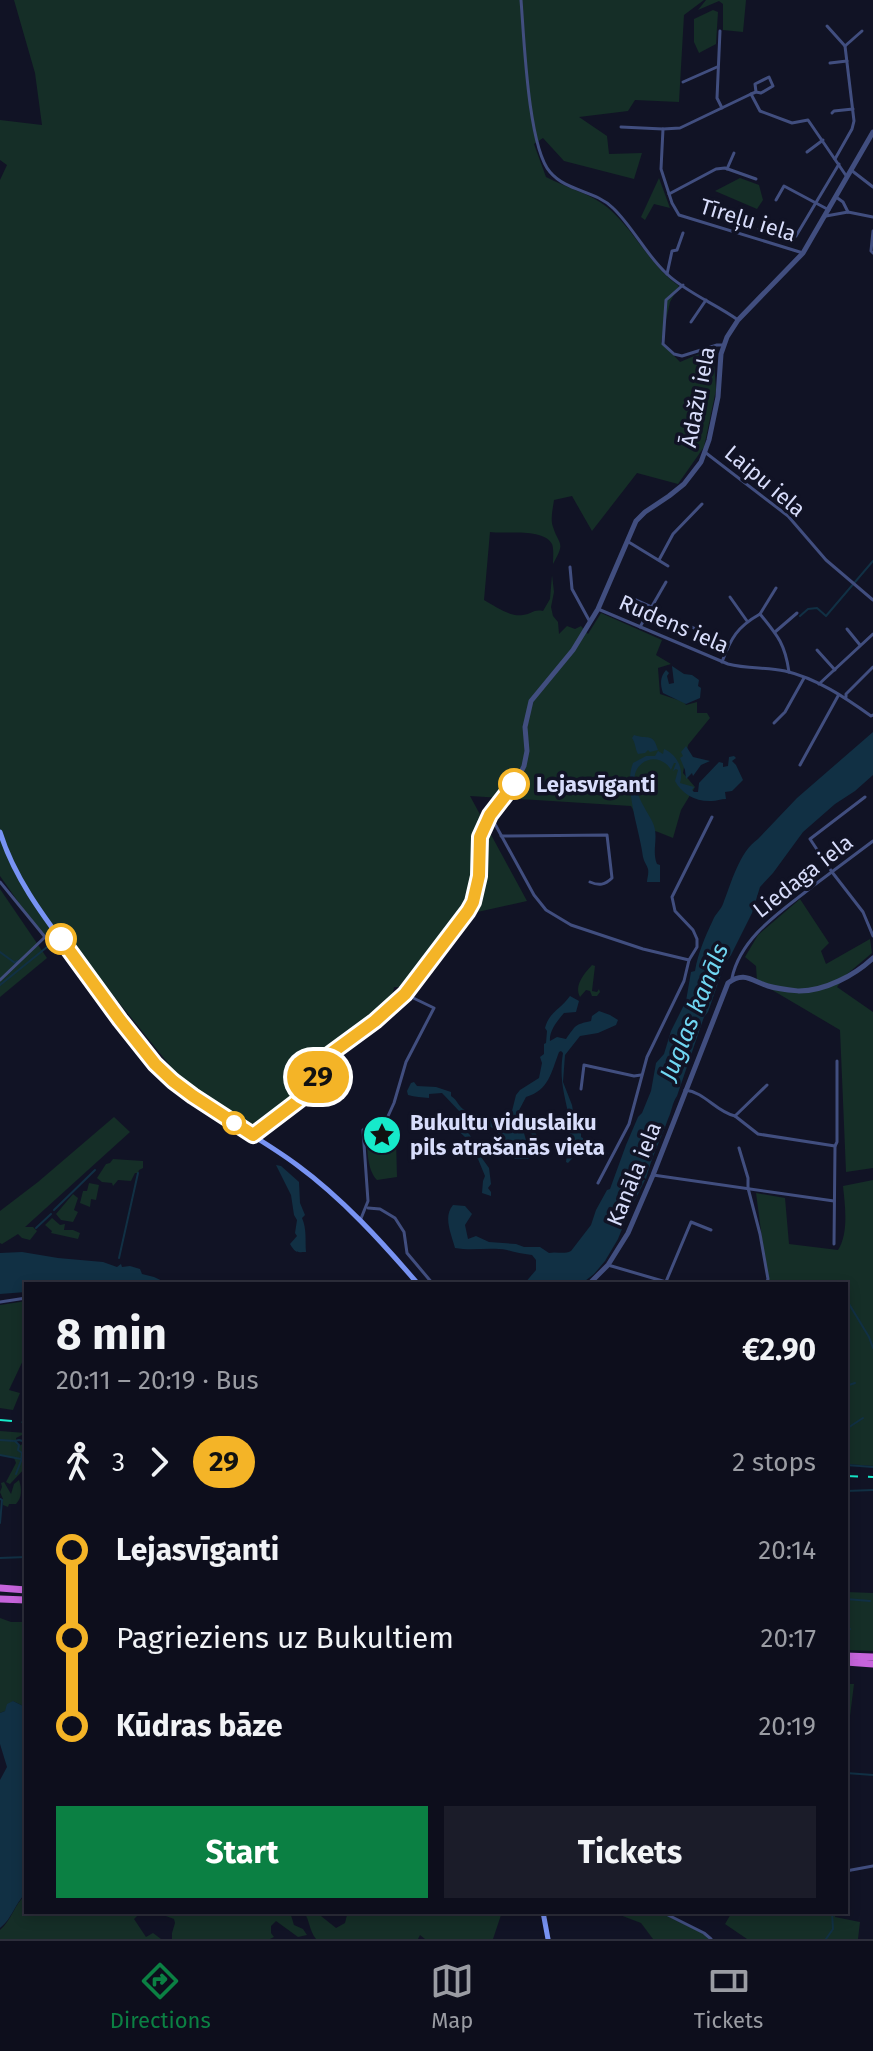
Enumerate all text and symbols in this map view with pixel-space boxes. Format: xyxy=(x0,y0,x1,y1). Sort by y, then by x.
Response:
street label: Tīreļu iela xyxy=(697,193,799,247)
street label: Ādažu iela xyxy=(675,344,721,450)
street label: Laipu iela xyxy=(719,439,811,523)
street label: Rudens iela xyxy=(615,589,733,659)
marker: Lejasvīganti xyxy=(499,769,529,799)
place label: Lejasvīganti xyxy=(536,771,656,798)
street label: Liedaga iela xyxy=(748,829,858,923)
unlabelled marker xyxy=(46,924,76,954)
water label: Juglas kanāls xyxy=(653,940,734,1086)
line badge: 29 xyxy=(282,1051,354,1103)
text: 29 xyxy=(303,1060,333,1093)
place label: Bukultu viduslaiku pils atrašanās vieta xyxy=(410,1109,605,1161)
unlabelled marker xyxy=(223,1112,245,1134)
place icon: Bukultu viduslaiku pils atrašanās vieta xyxy=(361,1114,403,1156)
street label: Kanāla iela xyxy=(601,1118,667,1230)
text: 8 min xyxy=(56,1308,167,1361)
text: €2.90 xyxy=(742,1332,816,1368)
text: 20:11 – 20:19 · Bus xyxy=(56,1365,259,1396)
icon: walk xyxy=(56,1440,100,1484)
icon: forward xyxy=(137,1440,181,1484)
text: 29 xyxy=(209,1445,239,1478)
text: 3 xyxy=(112,1447,125,1478)
text: 2 stops xyxy=(732,1447,816,1478)
text: Lejasvīganti xyxy=(116,1532,279,1568)
text: 20:14 xyxy=(758,1535,816,1566)
text: Pagrieziens uz Bukultiem xyxy=(116,1620,454,1656)
text: 20:17 xyxy=(761,1623,816,1654)
text: Kūdras bāze xyxy=(116,1708,283,1744)
text: 20:19 xyxy=(759,1711,816,1742)
button: Start xyxy=(56,1806,428,1898)
button: Tickets xyxy=(444,1806,816,1898)
tab: Directions xyxy=(110,1959,211,2034)
tab: Map xyxy=(430,1959,474,2034)
tab: Tickets xyxy=(694,1959,763,2034)

